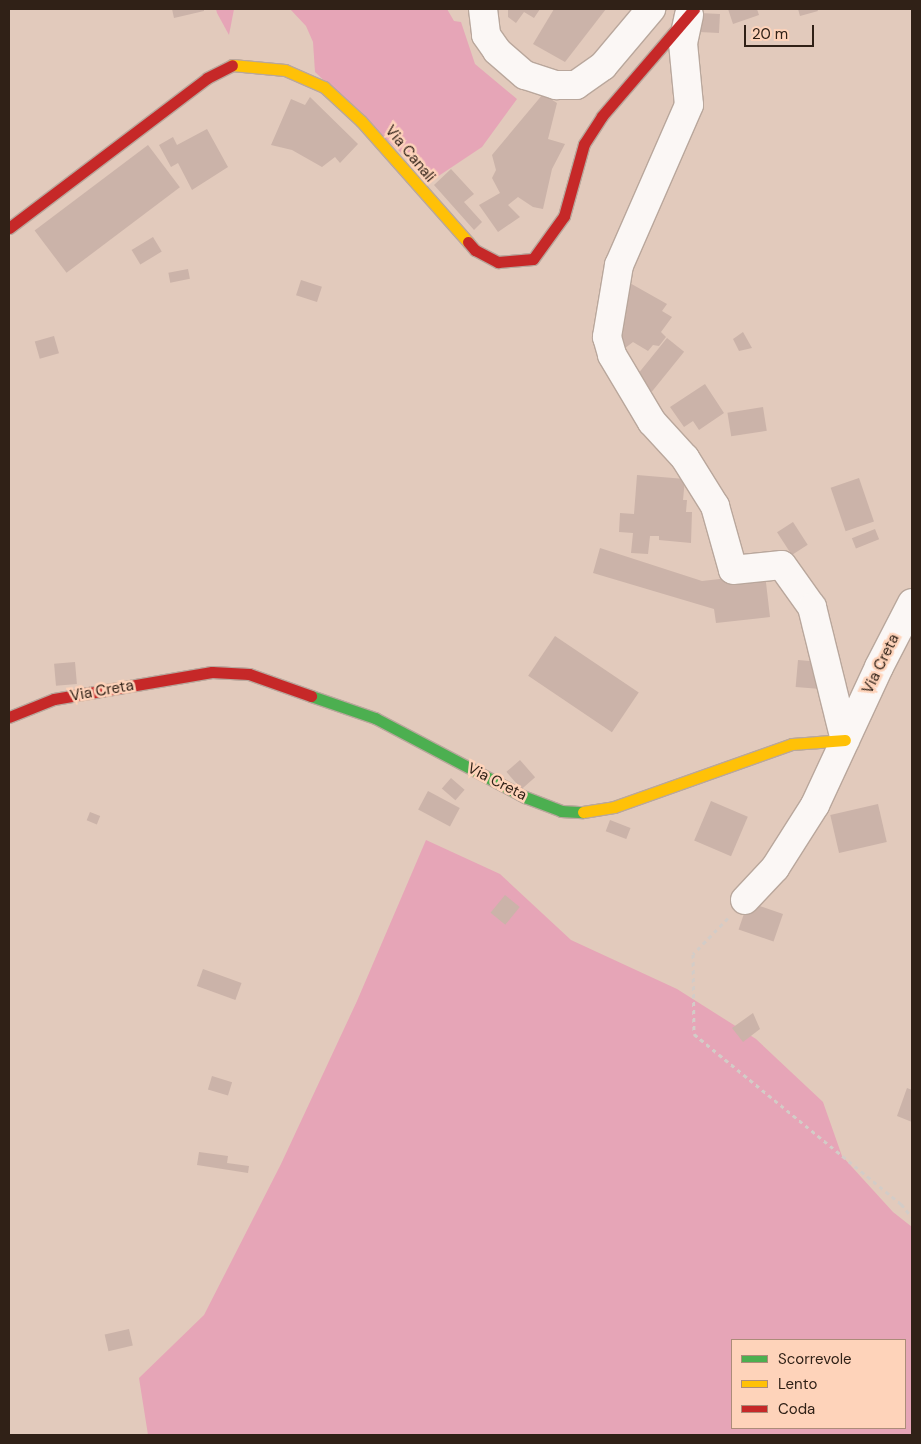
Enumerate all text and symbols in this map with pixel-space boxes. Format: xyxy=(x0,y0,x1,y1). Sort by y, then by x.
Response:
scale bar xyxy=(746,15,816,47)
text: 20 m xyxy=(752,24,788,44)
street label: Via Canali xyxy=(381,122,439,186)
street label: Via Creta xyxy=(859,631,903,697)
street label: Via Creta xyxy=(69,677,135,705)
street label: Via Creta xyxy=(464,759,530,805)
legend xyxy=(731,1339,906,1429)
text: Scorrevole xyxy=(778,1349,852,1369)
text: Lento xyxy=(778,1374,817,1394)
text: Coda xyxy=(778,1399,815,1419)

